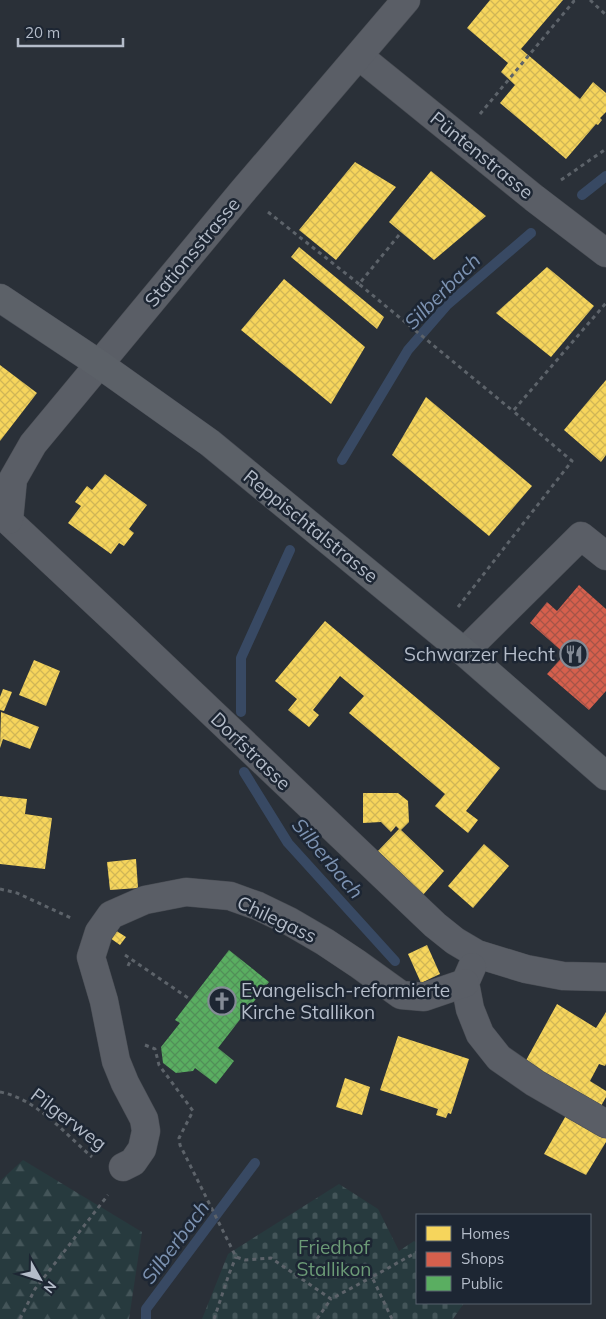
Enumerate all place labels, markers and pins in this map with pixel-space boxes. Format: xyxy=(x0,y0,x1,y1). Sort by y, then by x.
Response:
restaurant icon: Schwarzer Hecht xyxy=(559,639,589,669)
place label: Schwarzer Hecht xyxy=(404,642,555,666)
place label: Evangelisch-reformierte Kirche Stallikon xyxy=(241,978,450,1024)
church icon: Evangelisch-reformierte Kirche Stallikon xyxy=(207,986,237,1016)

